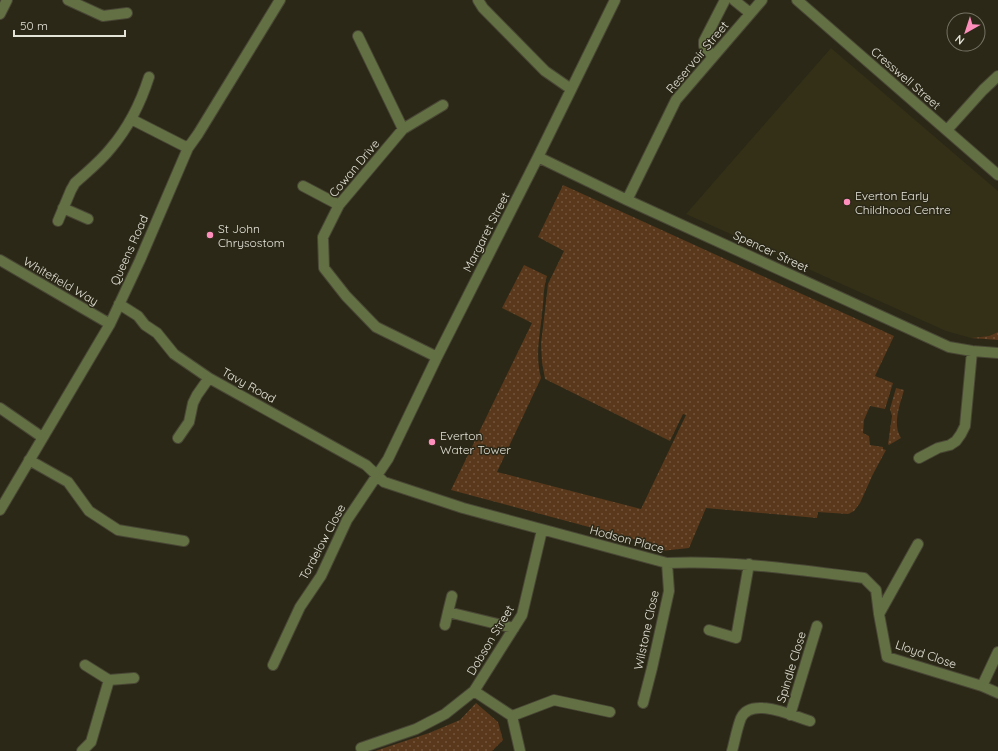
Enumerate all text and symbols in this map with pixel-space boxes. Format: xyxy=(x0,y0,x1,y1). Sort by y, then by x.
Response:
scale bar xyxy=(14,12,125,38)
north arrow xyxy=(946,12,986,52)
text: 50 m xyxy=(20,18,48,33)
street label: Reservoir Street xyxy=(663,18,731,96)
text: N xyxy=(952,32,967,48)
street label: Cresswell Street xyxy=(868,44,944,112)
street label: Cowan Drive xyxy=(326,136,383,200)
place label: Everton Early Childhood Centre xyxy=(855,188,951,217)
street label: Margaret Street xyxy=(459,190,513,274)
marker: Everton Early Childhood Centre xyxy=(842,197,852,207)
street label: Queens Road xyxy=(107,213,151,287)
place label: St John Chrysostom xyxy=(218,221,285,250)
street label: Spencer Street xyxy=(731,227,811,275)
marker: St John Chrysostom xyxy=(205,230,215,240)
street label: Whitefield Way xyxy=(21,253,101,309)
street label: Tavy Road xyxy=(219,364,279,406)
place label: Everton Water Tower xyxy=(440,428,511,457)
marker: Everton Water Tower xyxy=(427,437,437,447)
street label: Tordelow Close xyxy=(296,501,348,583)
street label: Hodson Place xyxy=(588,522,666,556)
street label: Wilstone Close xyxy=(630,589,662,671)
street label: Dobson Street xyxy=(463,602,517,678)
street label: Spindle Close xyxy=(773,629,809,704)
street label: Lloyd Close xyxy=(893,637,959,672)

